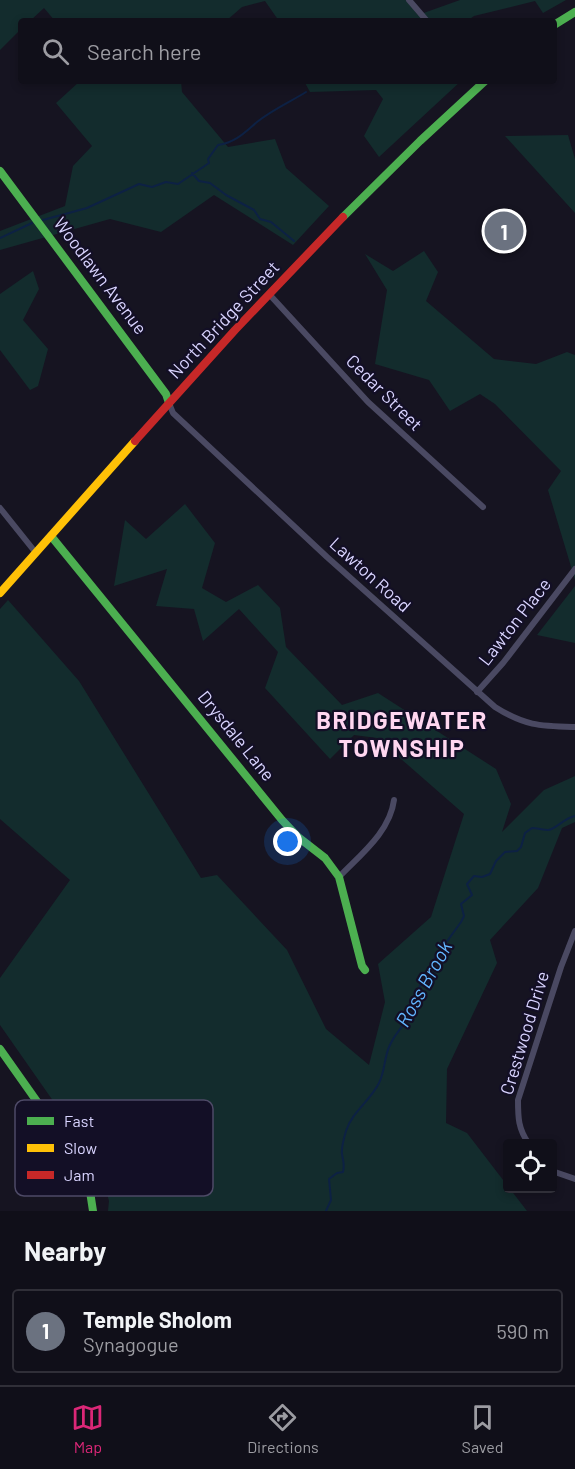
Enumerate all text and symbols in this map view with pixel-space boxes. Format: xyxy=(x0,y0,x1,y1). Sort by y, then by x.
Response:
search box xyxy=(18,18,557,84)
icon: search xyxy=(39,35,72,68)
text: Search here xyxy=(87,38,201,64)
pin: 1 xyxy=(484,208,524,254)
street label: Woodlawn Avenue xyxy=(50,212,152,338)
street label: North Bridge Street xyxy=(163,256,283,383)
street label: Cedar Street xyxy=(342,350,427,435)
street label: Lawton Road xyxy=(326,532,416,616)
street label: Lawton Place xyxy=(473,573,555,669)
street label: Drysdale Lane xyxy=(194,686,280,785)
district label: BRIDGEWATER TOWNSHIP xyxy=(316,705,488,762)
your location xyxy=(273,827,302,856)
water label: Ross Brook xyxy=(390,936,457,1031)
street label: Crestwood Drive xyxy=(495,968,553,1097)
legend xyxy=(15,1100,213,1196)
text: Fast xyxy=(64,1111,94,1130)
text: Slow xyxy=(64,1138,97,1157)
map controls xyxy=(503,1139,557,1193)
button: locate xyxy=(503,1139,557,1193)
text: Jam xyxy=(64,1165,95,1184)
text: Nearby xyxy=(24,1235,106,1266)
text: Temple Sholom xyxy=(83,1306,232,1332)
text: 1 xyxy=(42,1319,49,1343)
text: 590 m xyxy=(496,1319,549,1343)
text: Synagogue xyxy=(83,1332,179,1356)
tab: Map xyxy=(71,1401,104,1456)
tab: Directions xyxy=(247,1401,319,1456)
tab: Saved xyxy=(462,1401,504,1456)

